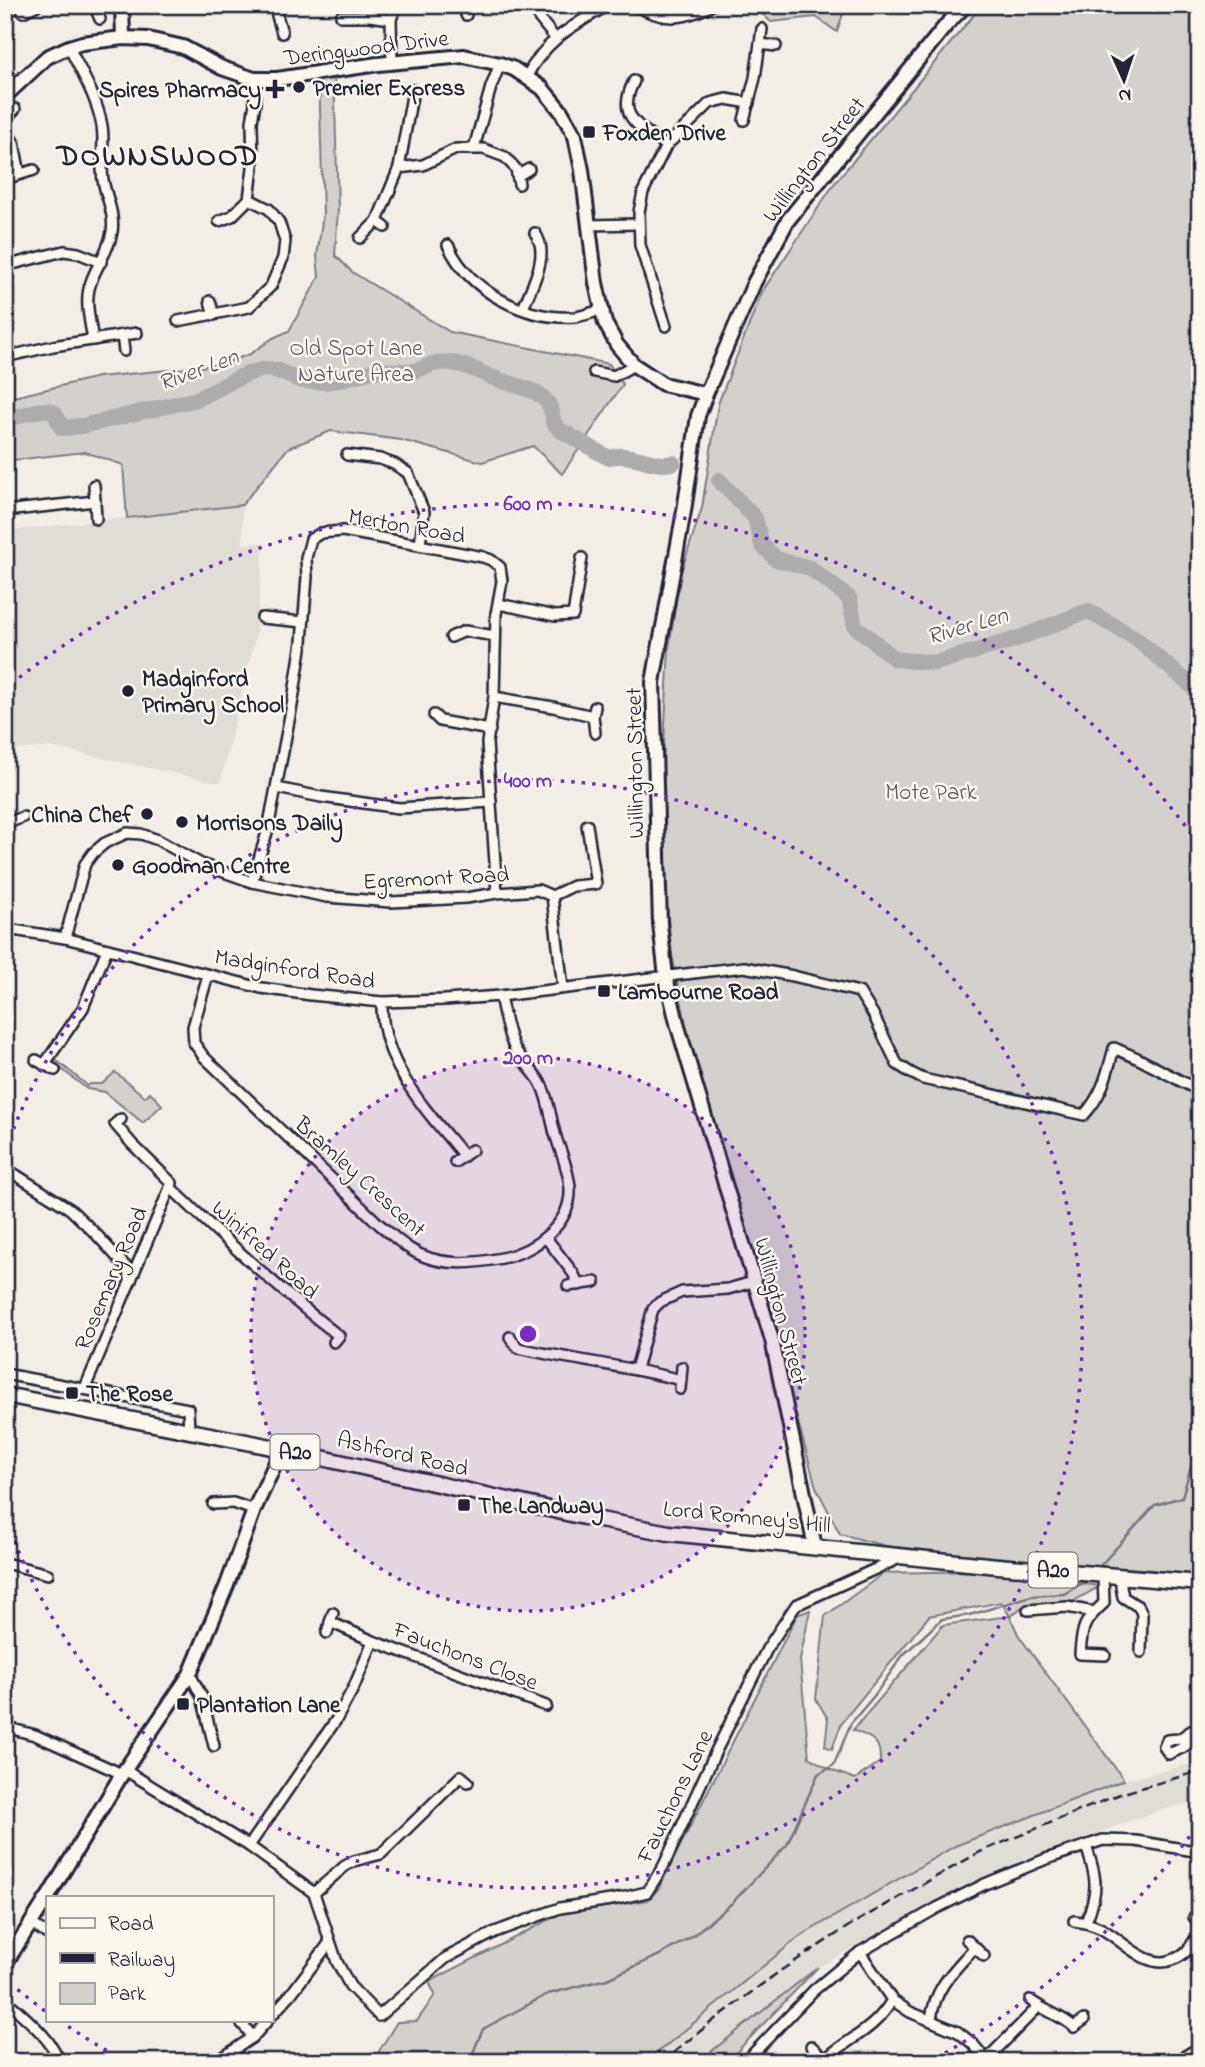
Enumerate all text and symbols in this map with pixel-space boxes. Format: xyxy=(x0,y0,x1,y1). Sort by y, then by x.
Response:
street label: Deringwood Drive xyxy=(281,23,451,77)
north arrow xyxy=(1090,46,1160,116)
place label: Premier Express xyxy=(313,73,465,106)
place label: Spires Pharmacy xyxy=(99,75,261,110)
marker: Premier Express xyxy=(291,79,307,95)
marker: Spires Pharmacy xyxy=(267,81,283,97)
text: N xyxy=(1117,81,1132,108)
street label: Willington Street xyxy=(755,91,876,231)
place label: Foxden Drive xyxy=(602,118,726,151)
marker: Foxden Drive xyxy=(581,124,597,140)
district label: DOWNSWOOD xyxy=(55,136,259,180)
park label: Old Spot Lane Nature Area xyxy=(290,333,423,392)
water label: River Len xyxy=(154,340,245,402)
text: 600 m xyxy=(504,490,552,520)
street label: Merton Road xyxy=(345,501,468,554)
water label: River Len xyxy=(923,599,1014,656)
place label: Madginford Primary School xyxy=(142,664,284,725)
marker: Madginford Primary School xyxy=(120,683,136,699)
street label: Willington Street xyxy=(619,687,655,839)
text: 400 m xyxy=(504,767,552,797)
park label: Mote Park xyxy=(885,777,978,810)
place label: China Chef xyxy=(31,800,134,833)
marker: China Chef xyxy=(139,806,155,822)
place label: Morrisons Daily xyxy=(196,808,343,843)
marker: Morrisons Daily xyxy=(174,814,190,830)
place label: Goodman Centre xyxy=(132,851,291,884)
marker: Goodman Centre xyxy=(110,857,126,873)
street label: Egremont Road xyxy=(362,859,510,901)
street label: Madginford Road xyxy=(212,941,377,1000)
place label: Lambourne Road xyxy=(618,977,779,1010)
marker: Lambourne Road xyxy=(596,983,612,999)
text: 200 m xyxy=(502,1044,553,1074)
street label: Bramley Crescent xyxy=(284,1109,433,1248)
street label: Winifred Road xyxy=(203,1194,325,1308)
street label: Rosemary Road xyxy=(67,1202,159,1356)
street label: Willington Street xyxy=(743,1234,815,1390)
centre of rings xyxy=(516,1322,540,1346)
place label: The Rose xyxy=(86,1379,174,1412)
marker: The Rose xyxy=(64,1385,80,1401)
street label: Ashford Road xyxy=(333,1424,471,1487)
road number: A20 xyxy=(270,1434,320,1470)
place label: The Landway xyxy=(478,1491,604,1526)
street label: Lord Romney's Hill xyxy=(661,1493,832,1546)
marker: The Landway xyxy=(456,1497,472,1513)
road number: A20 xyxy=(1028,1552,1078,1588)
street label: Fauchons Close xyxy=(387,1614,543,1700)
place label: Plantation Lane xyxy=(197,1690,341,1723)
marker: Plantation Lane xyxy=(175,1696,191,1712)
street label: Fauchons Lane xyxy=(629,1724,723,1870)
legend xyxy=(46,1896,273,2022)
text: Road xyxy=(108,1910,154,1940)
text: Railway xyxy=(108,1946,175,1978)
text: Park xyxy=(108,1980,147,2010)

